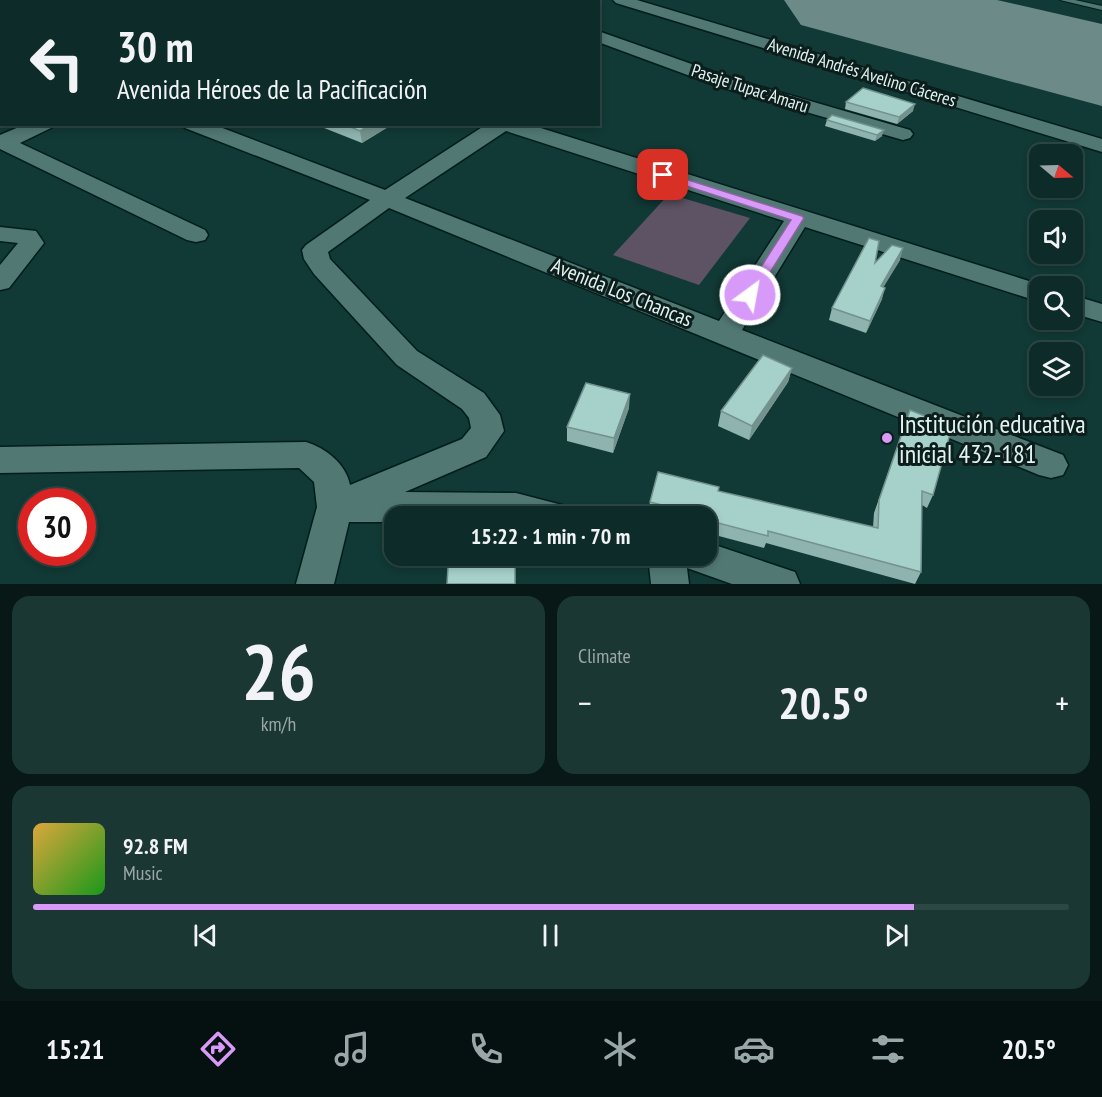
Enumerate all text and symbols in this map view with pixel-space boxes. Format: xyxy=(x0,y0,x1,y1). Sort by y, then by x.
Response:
text: 30 m xyxy=(117,19,194,74)
icon: left xyxy=(18,24,96,102)
street label: Avenida Andrés Avelino Cáceres xyxy=(765,32,959,112)
street label: Pasaje Tupac Amaru xyxy=(689,58,811,118)
text: Avenida Héroes de la Pacificación xyxy=(117,72,427,106)
north arrow xyxy=(1029,144,1083,198)
map controls xyxy=(1029,144,1083,396)
pin xyxy=(637,149,688,200)
icon: arrive xyxy=(646,158,679,191)
button: sound xyxy=(1029,210,1083,264)
street label: Avenida Los Chancas xyxy=(548,251,696,333)
position arrow xyxy=(718,263,782,327)
button: search xyxy=(1029,276,1083,330)
button: layers xyxy=(1029,342,1083,396)
place label: Institución educativa inicial 432-181 xyxy=(899,407,1086,470)
marker: Institución educativa inicial 432-181 xyxy=(880,431,894,445)
speed limit sign: 30 xyxy=(18,488,96,566)
text: 15:22 · 1 min · 70 m xyxy=(471,522,630,550)
text: 26 xyxy=(241,621,316,722)
text: Climate xyxy=(578,643,631,669)
text: 20.5° xyxy=(778,673,869,731)
text: − xyxy=(578,681,592,724)
text: + xyxy=(1055,681,1069,724)
text: km/h xyxy=(261,711,296,737)
text: 92.8 FM xyxy=(123,832,188,860)
text: Music xyxy=(123,860,163,886)
icon: previous xyxy=(189,919,222,952)
icon: pause xyxy=(534,919,567,952)
icon: next xyxy=(880,919,913,952)
icon: directions xyxy=(197,1028,239,1070)
icon: music xyxy=(331,1028,373,1070)
icon: phone xyxy=(465,1028,507,1070)
icon: climate xyxy=(599,1028,641,1070)
icon: car xyxy=(733,1028,775,1070)
icon: filters xyxy=(867,1028,909,1070)
text: 15:21 xyxy=(46,1032,104,1066)
text: 20.5° xyxy=(1002,1032,1056,1066)

